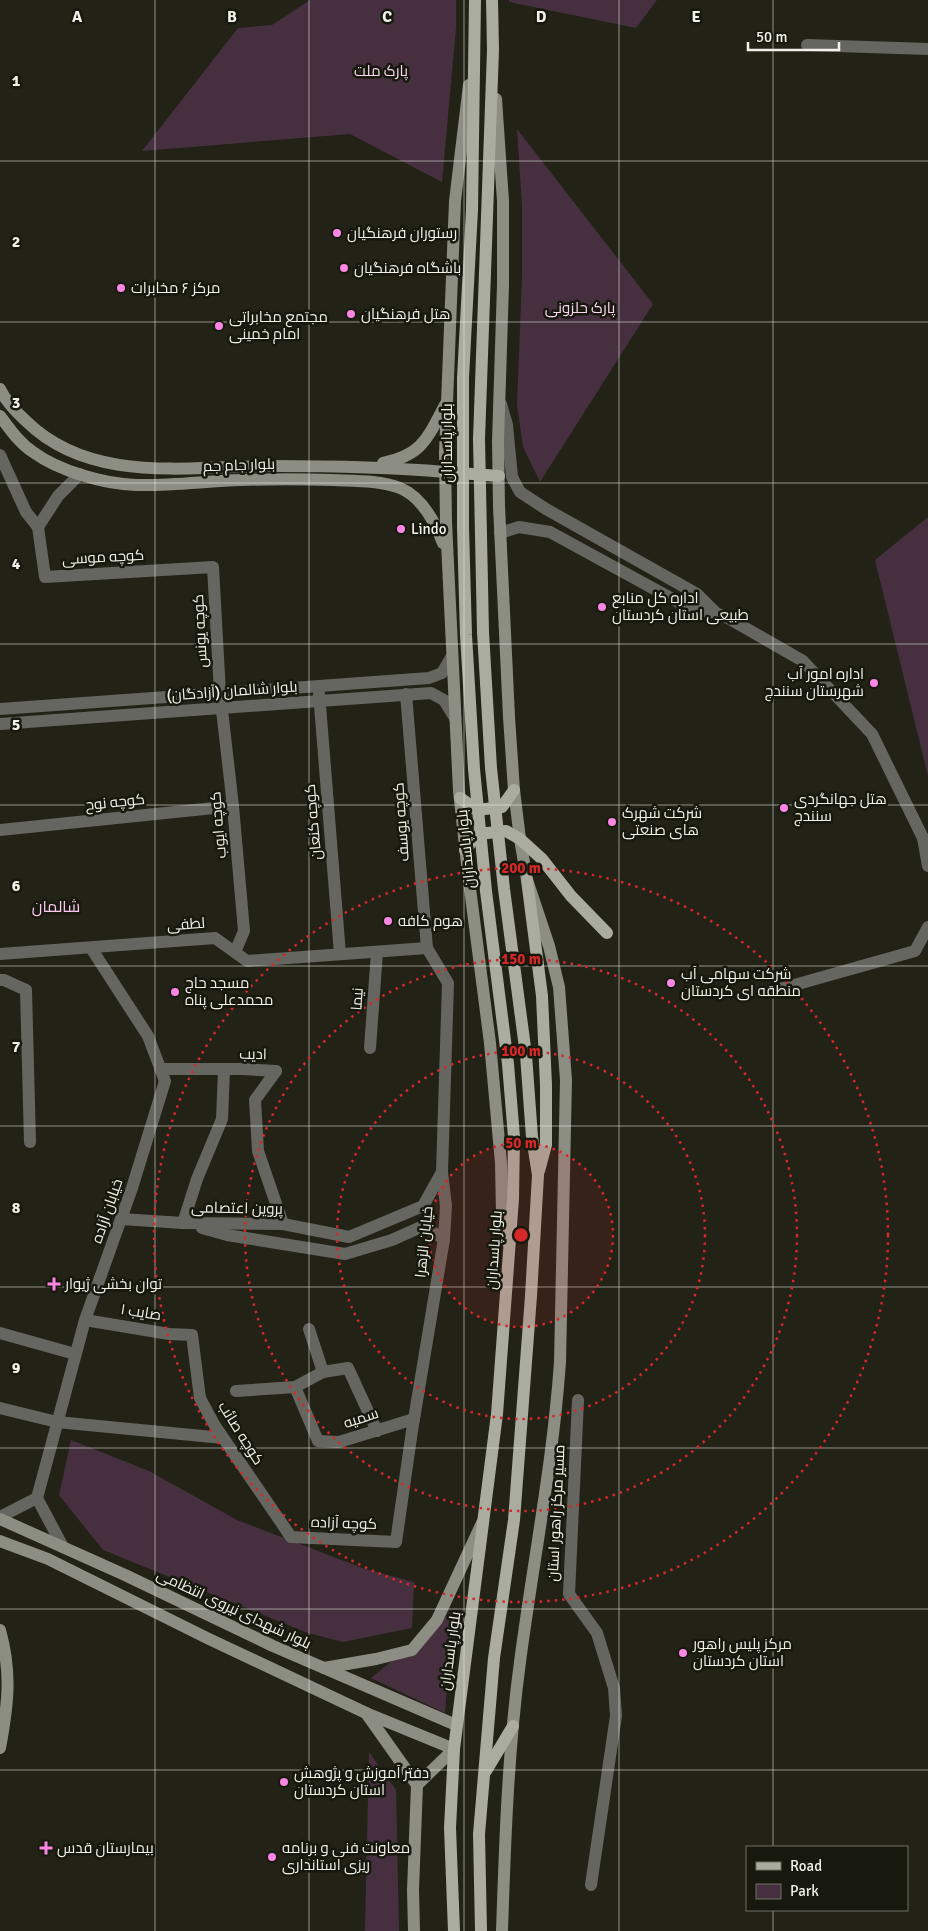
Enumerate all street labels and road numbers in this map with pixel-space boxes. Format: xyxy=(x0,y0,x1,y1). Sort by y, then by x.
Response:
street label: بلوار پاسداران xyxy=(438,403,457,483)
street label: بلوار جام جم xyxy=(203,455,275,476)
street label: کوچه موسی xyxy=(61,546,145,569)
street label: کوچه یونس xyxy=(189,594,212,668)
street label: بلوار شالمان (آزادگان) xyxy=(166,677,298,706)
street label: کوچه یوسف xyxy=(389,782,414,862)
street label: کوچه کنعان xyxy=(301,783,326,861)
street label: کوچه نوح xyxy=(84,790,146,816)
street label: کوچه ایوب xyxy=(206,791,231,859)
street label: بلوار پاسداران xyxy=(453,808,480,889)
street label: لطفی xyxy=(166,914,206,935)
street label: نیما xyxy=(347,987,367,1011)
street label: ادیب xyxy=(239,1045,267,1063)
street label: خیابان آزاده xyxy=(88,1176,127,1246)
street label: پروین اعتصامی xyxy=(191,1198,283,1219)
street label: خیابان الزهرا xyxy=(411,1205,438,1279)
street label: بلوار پاسداران xyxy=(482,1210,507,1290)
street label: صایب ۱ xyxy=(119,1300,163,1324)
street label: کوچه صائب xyxy=(214,1398,268,1469)
street label: سمیه xyxy=(341,1404,381,1432)
street label: مسیر مرکز راهور استان xyxy=(543,1444,570,1582)
street label: کوچه آزاده xyxy=(310,1513,377,1534)
street label: بلوار شهدای نیروی انتظامی xyxy=(153,1565,314,1654)
street label: بلوار پاسداران xyxy=(436,1610,465,1692)

